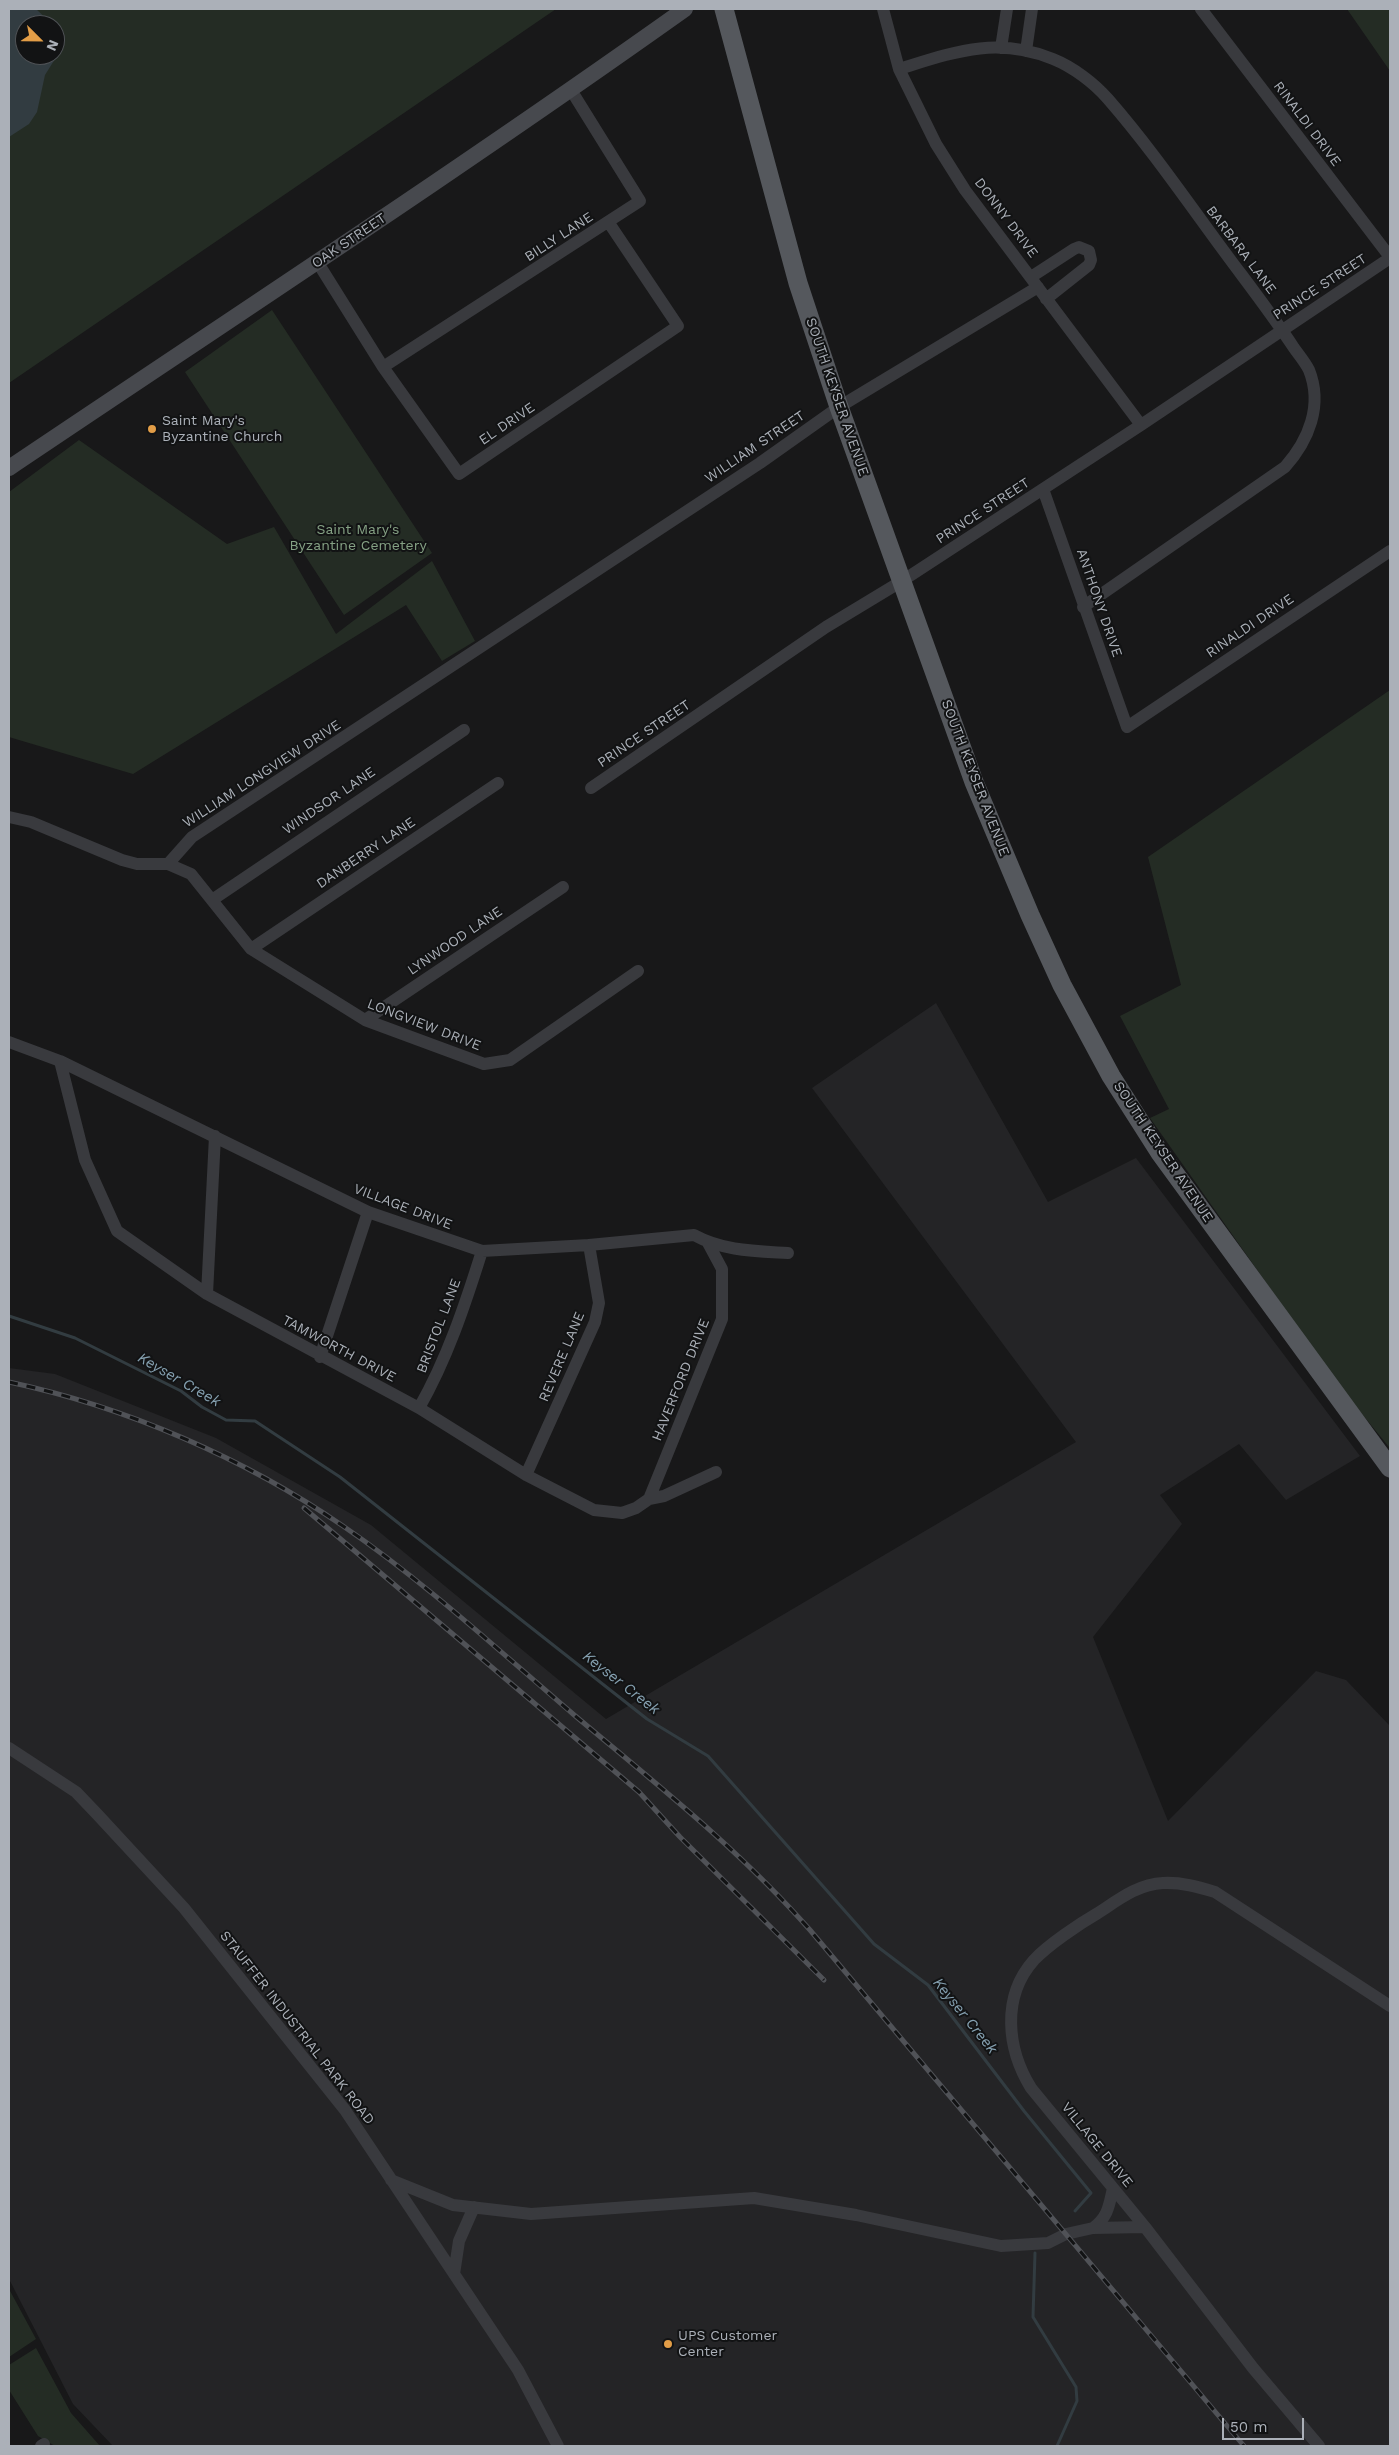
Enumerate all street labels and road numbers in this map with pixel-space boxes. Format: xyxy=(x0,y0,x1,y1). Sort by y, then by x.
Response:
street label: RINALDI DRIVE xyxy=(1270,78,1344,170)
street label: DONNY DRIVE xyxy=(971,175,1041,261)
street label: BARBARA LANE xyxy=(1202,203,1280,297)
street label: BILLY LANE xyxy=(522,209,596,265)
street label: OAK STREET xyxy=(309,210,389,272)
street label: PRINCE STREET xyxy=(1270,250,1370,324)
street label: SOUTH KEYSER AVENUE xyxy=(802,316,872,478)
street label: EL DRIVE xyxy=(476,399,538,449)
street label: WILLIAM STREET xyxy=(702,407,808,487)
street label: PRINCE STREET xyxy=(933,474,1033,548)
street label: ANTHONY DRIVE xyxy=(1073,547,1125,659)
street label: RINALDI DRIVE xyxy=(1203,591,1297,661)
street label: PRINCE STREET xyxy=(594,697,694,771)
street label: SOUTH KEYSER AVENUE xyxy=(937,697,1013,859)
street label: WILLIAM LONGVIEW DRIVE xyxy=(180,717,344,831)
street label: WINDSOR LANE xyxy=(279,764,379,838)
street label: DANBERRY LANE xyxy=(314,814,418,892)
street label: LYNWOOD LANE xyxy=(404,903,506,979)
street label: LONGVIEW DRIVE xyxy=(365,996,483,1054)
street label: SOUTH KEYSER AVENUE xyxy=(1110,1078,1216,1226)
street label: VILLAGE DRIVE xyxy=(351,1180,455,1234)
street label: BRISTOL LANE xyxy=(413,1276,465,1376)
street label: REVERE LANE xyxy=(535,1309,589,1405)
street label: TAMWORTH DRIVE xyxy=(279,1312,399,1386)
street label: HAVERFORD DRIVE xyxy=(649,1316,713,1444)
street label: STAUFFER INDUSTRIAL PARK ROAD xyxy=(216,1928,378,2128)
street label: VILLAGE DRIVE xyxy=(1058,2099,1136,2191)

